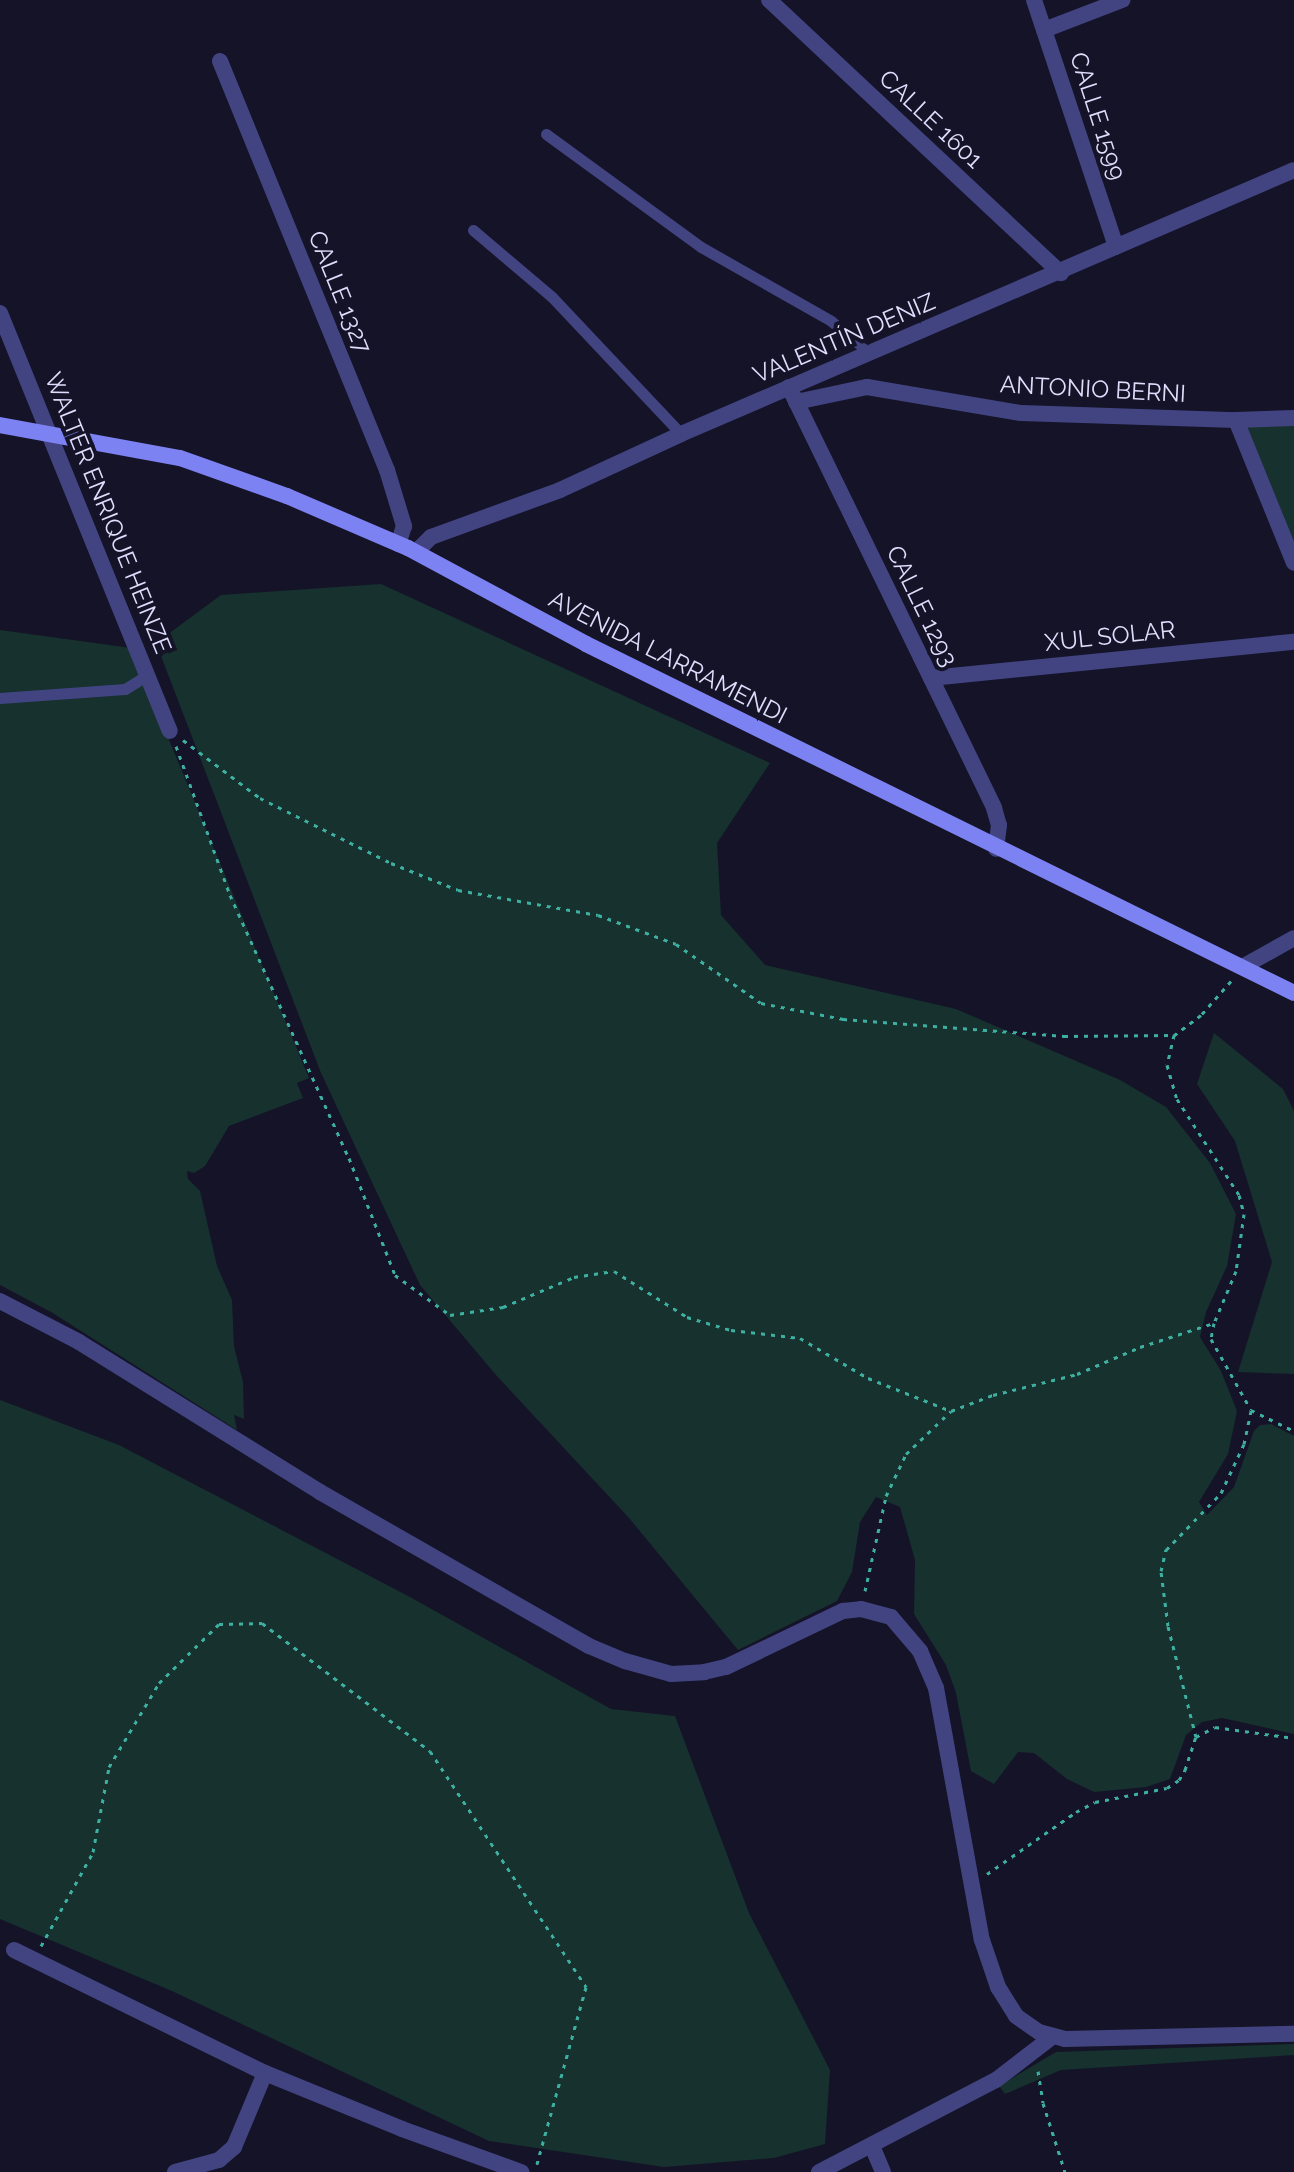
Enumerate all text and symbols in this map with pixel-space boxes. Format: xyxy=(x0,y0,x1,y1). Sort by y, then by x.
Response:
street label: CALLE 1599 xyxy=(1064,48,1132,184)
street label: CALLE 1601 xyxy=(873,64,989,174)
street label: CALLE 1327 xyxy=(302,227,378,357)
street label: VALENTÍN DENIZ xyxy=(749,287,939,389)
street label: WALTER ENRIQUE HEINZE xyxy=(38,368,178,658)
street label: ANTONIO BERNI xyxy=(999,370,1187,408)
street label: CALLE 1293 xyxy=(880,541,964,671)
street label: AVENIDA LARRAMENDI xyxy=(544,584,792,730)
street label: XUL SOLAR xyxy=(1043,615,1177,657)

